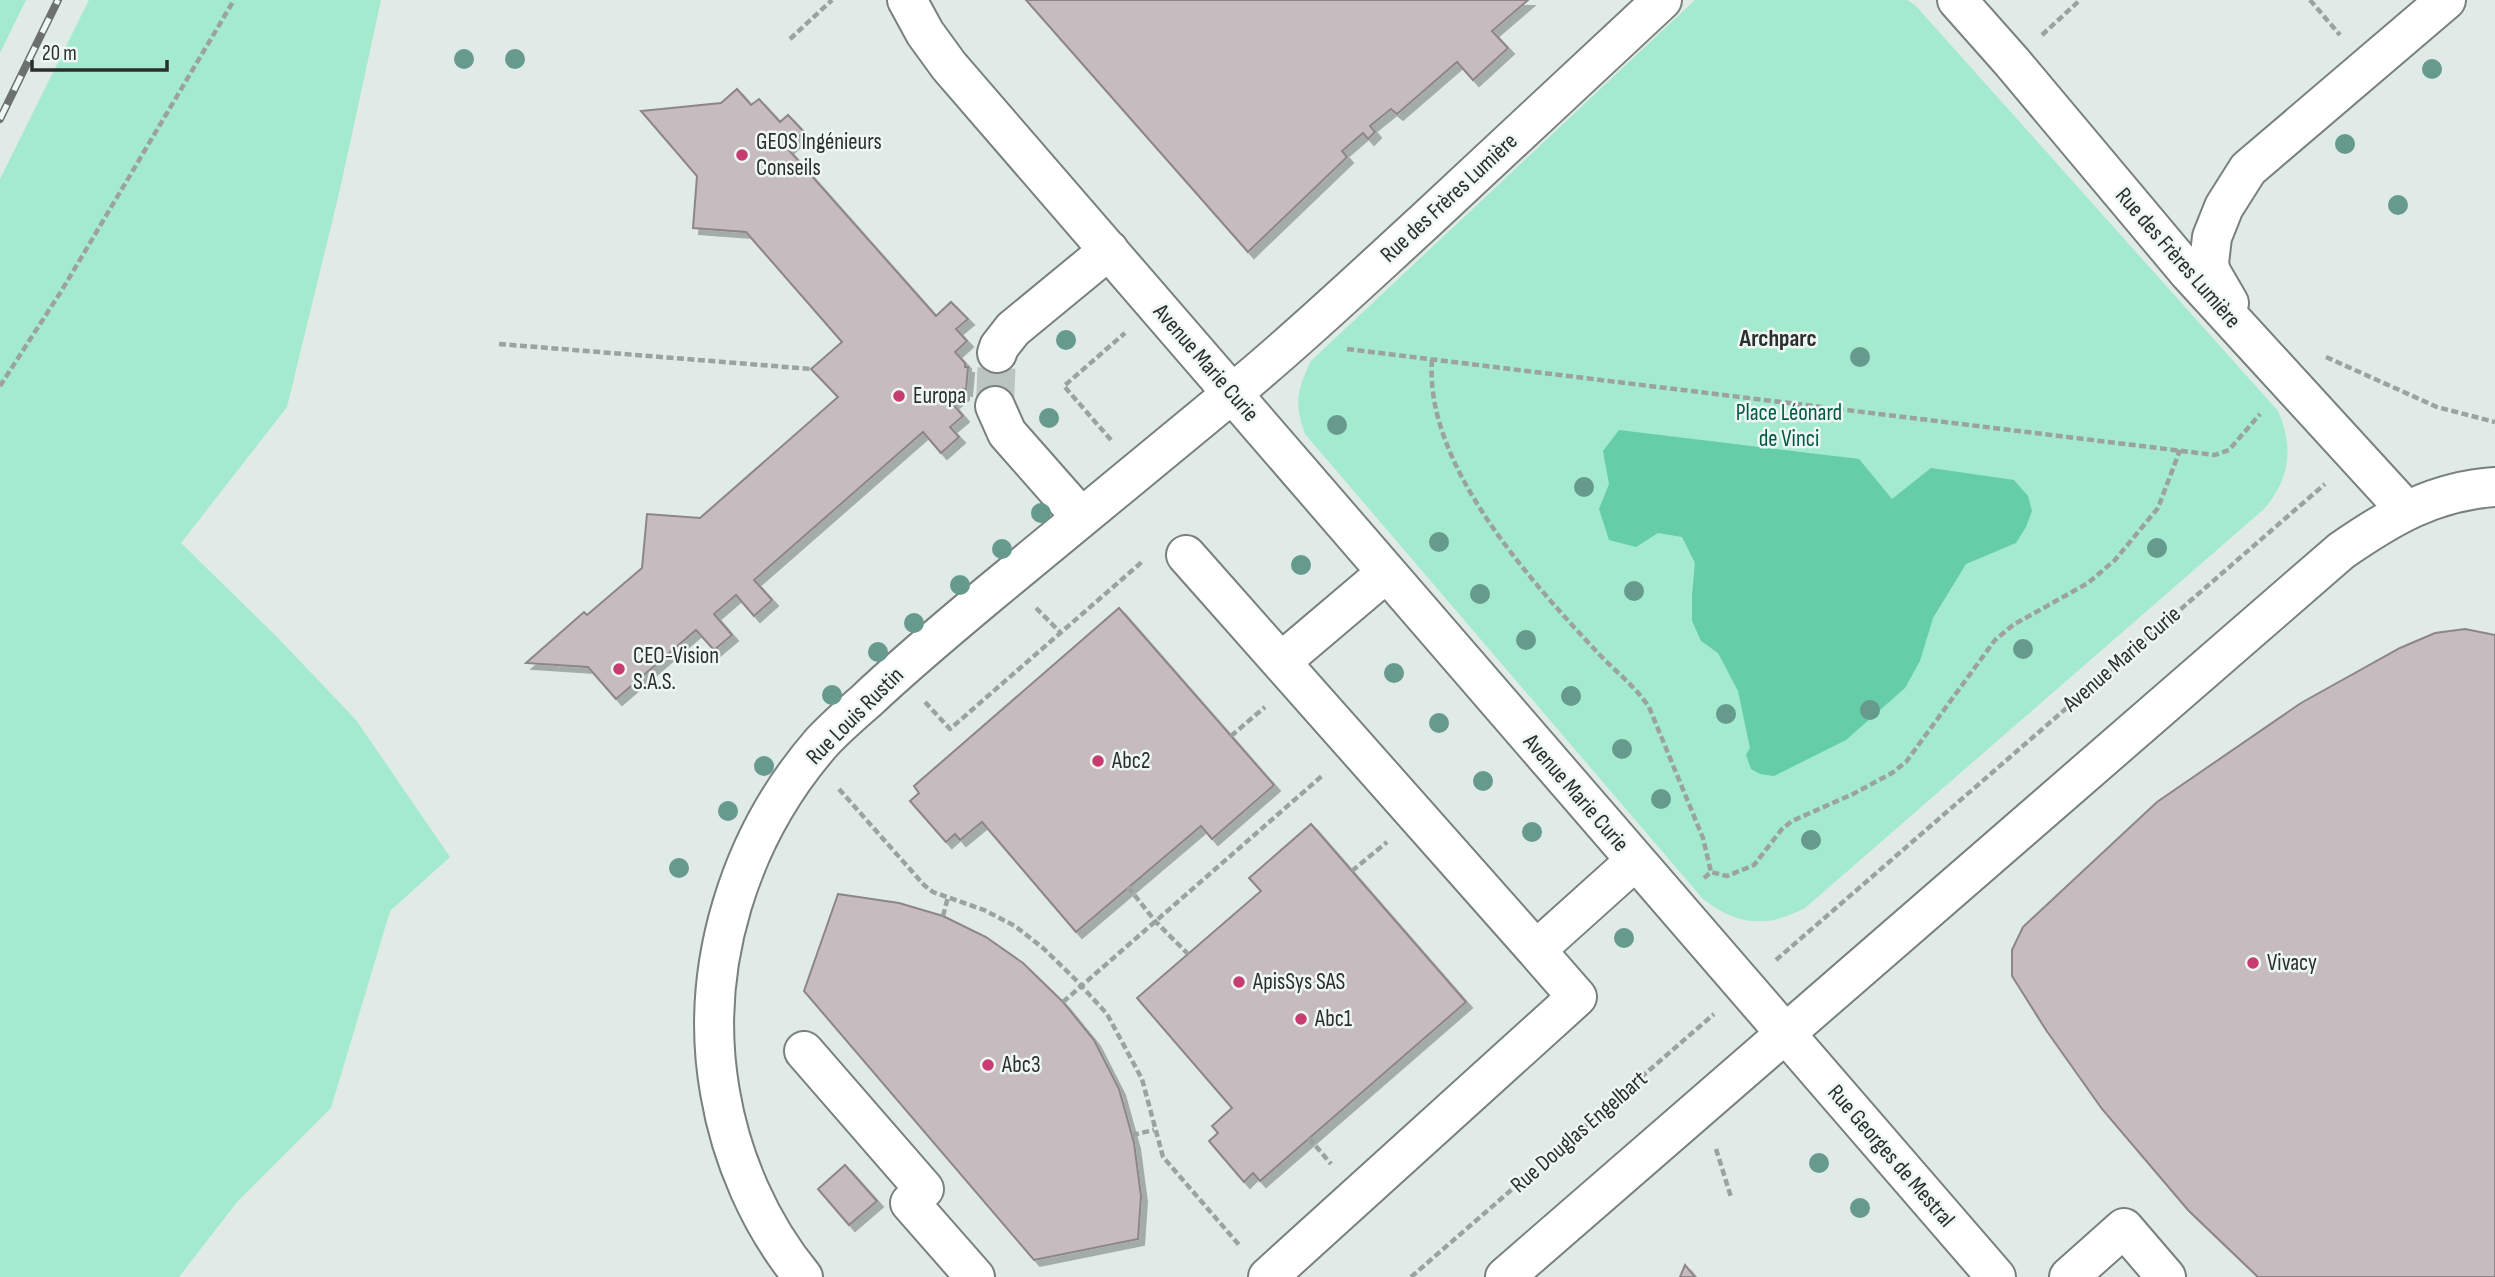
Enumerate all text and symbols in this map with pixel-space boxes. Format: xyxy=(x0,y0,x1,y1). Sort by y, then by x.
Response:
scale bar xyxy=(32,28,166,72)
text: 20 m xyxy=(42,41,77,66)
street label: Rue des Frères Lumière xyxy=(1375,127,1523,269)
place label: GEOS Ingénieurs Conseils xyxy=(756,128,882,182)
marker: GEOS Ingénieurs Conseils xyxy=(734,147,750,163)
street label: Rue des Frères Lumière xyxy=(2109,182,2247,334)
street label: Avenue Marie Curie xyxy=(1147,298,1265,428)
district label: Archparc xyxy=(1738,324,1817,353)
place label: Europa xyxy=(913,382,966,410)
marker: Europa xyxy=(891,388,907,404)
park label: Place Léonard de Vinci xyxy=(1736,399,1842,453)
street label: Avenue Marie Curie xyxy=(2057,600,2187,718)
place label: CEO-Vision S.A.S. xyxy=(633,642,719,696)
marker: CEO-Vision S.A.S. xyxy=(611,661,627,677)
street label: Rue Louis Rustin xyxy=(800,661,910,771)
street label: Avenue Marie Curie xyxy=(1517,728,1635,858)
place label: Abc2 xyxy=(1111,747,1150,775)
marker: Abc2 xyxy=(1090,753,1106,769)
place label: Vivacy xyxy=(2267,949,2317,977)
marker: Vivacy xyxy=(2245,955,2261,971)
place label: ApisSys SAS xyxy=(1252,968,1345,996)
marker: ApisSys SAS xyxy=(1231,974,1247,990)
place label: Abc1 xyxy=(1314,1005,1352,1033)
marker: Abc1 xyxy=(1293,1011,1309,1027)
place label: Abc3 xyxy=(1001,1051,1041,1079)
marker: Abc3 xyxy=(980,1057,996,1073)
street label: Rue Douglas Engelbart xyxy=(1505,1065,1653,1199)
street label: Rue Georges de Mestral xyxy=(1821,1079,1961,1233)

